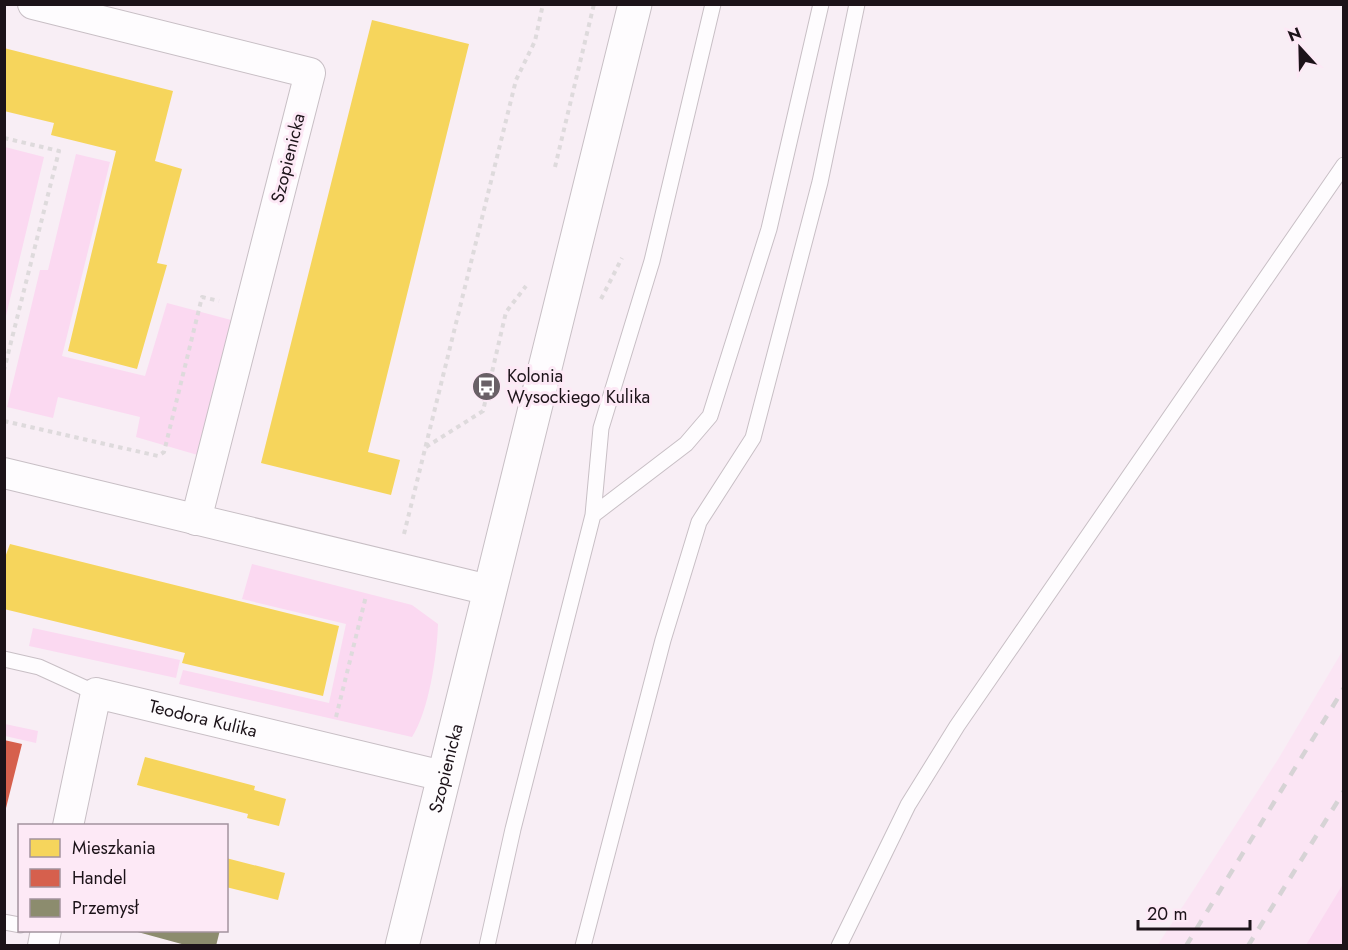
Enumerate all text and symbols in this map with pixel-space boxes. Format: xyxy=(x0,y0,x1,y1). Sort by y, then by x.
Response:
north arrow xyxy=(1270,18,1330,78)
text: N xyxy=(1284,22,1305,48)
street label: Szopienicka xyxy=(264,111,312,205)
place label: Kolonia Wysockiego Kulika xyxy=(507,363,650,410)
bus stop icon: Kolonia Wysockiego Kulika xyxy=(470,370,502,402)
street label: Teodora Kulika xyxy=(146,693,260,744)
street label: Szopienicka xyxy=(422,721,470,816)
legend xyxy=(18,824,228,932)
text: Mieszkania xyxy=(72,835,155,861)
text: Handel xyxy=(72,865,127,891)
scale bar xyxy=(1138,893,1250,931)
text: Przemysł xyxy=(72,895,140,921)
text: 20 m xyxy=(1147,901,1187,927)

